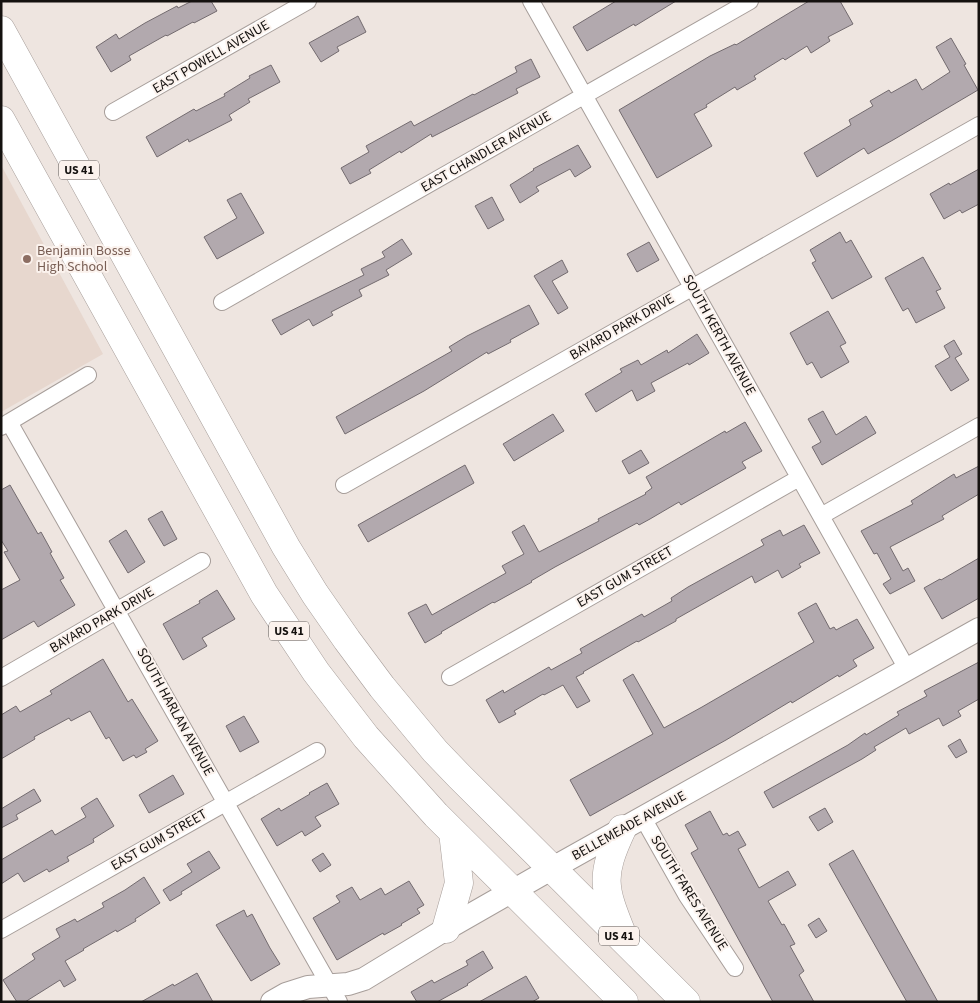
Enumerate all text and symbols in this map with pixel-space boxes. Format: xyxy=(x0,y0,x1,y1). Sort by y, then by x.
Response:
street label: EAST POWELL AVENUE xyxy=(149,15,273,99)
street label: EAST CHANDLER AVENUE xyxy=(417,107,555,197)
road number: US 41 xyxy=(59,160,99,180)
place label: Benjamin Bosse High School xyxy=(37,241,130,277)
marker: Benjamin Bosse High School xyxy=(21,253,33,265)
street label: SOUTH KERTH AVENUE xyxy=(677,271,761,399)
street label: BAYARD PARK DRIVE xyxy=(566,289,678,365)
street label: EAST GUM STREET xyxy=(573,541,677,613)
street label: BAYARD PARK DRIVE xyxy=(46,582,158,658)
road number: US 41 xyxy=(269,622,309,640)
street label: SOUTH HARLAN AVENUE xyxy=(131,644,219,780)
street label: BELLEMEADE AVENUE xyxy=(568,786,690,866)
street label: EAST GUM STREET xyxy=(107,804,211,876)
street label: SOUTH FARES AVENUE xyxy=(645,832,733,954)
road number: US 41 xyxy=(599,926,639,946)

